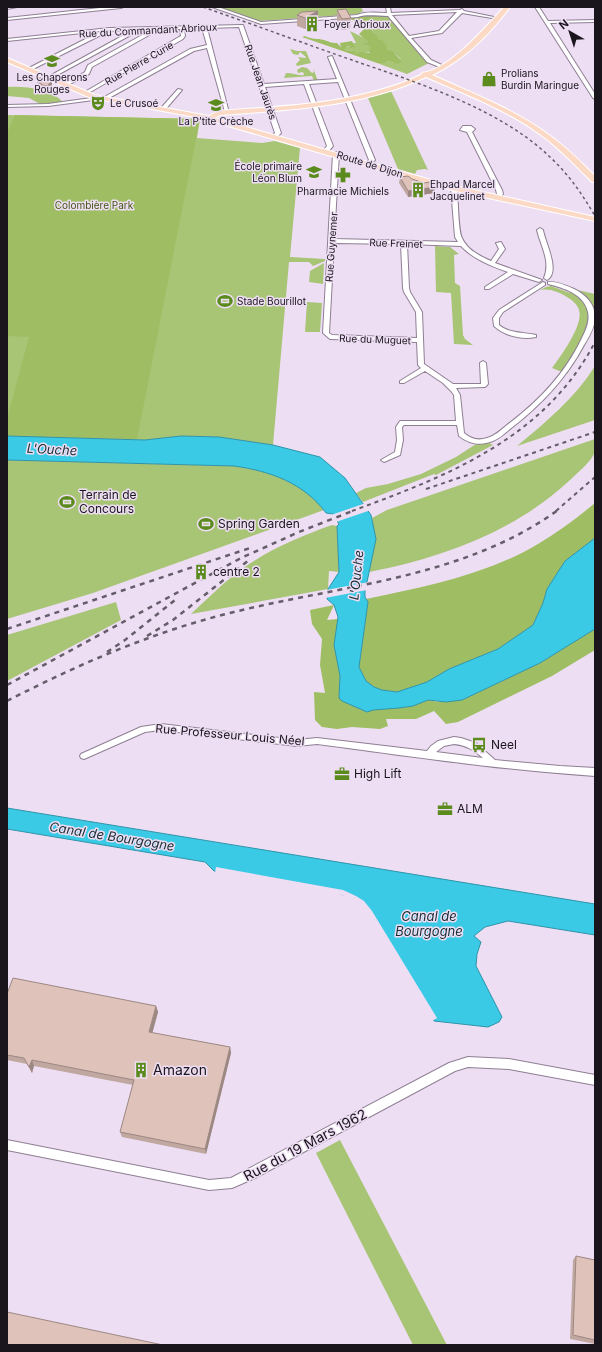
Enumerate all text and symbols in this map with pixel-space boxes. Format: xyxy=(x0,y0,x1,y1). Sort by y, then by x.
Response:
north arrow xyxy=(550,12,590,52)
building icon: Foyer Abrioux xyxy=(303,15,321,33)
text: N xyxy=(556,16,571,32)
place label: Foyer Abrioux xyxy=(324,18,390,30)
street label: Rue du Commandant Abrioux xyxy=(78,20,218,40)
street label: Rue Pierre Curie xyxy=(103,38,176,87)
street label: Rue Jean Jaurès xyxy=(242,43,280,121)
school or university icon: Les Chaperons Rouges xyxy=(43,52,61,70)
place label: Prolians Burdin Maringue xyxy=(501,67,579,91)
shop icon: Prolians Burdin Maringue xyxy=(480,70,498,88)
place label: Les Chaperons Rouges xyxy=(16,71,88,95)
theatre icon: Le Crusoé xyxy=(89,94,107,112)
school or university icon: La P’tite Crèche xyxy=(207,96,225,114)
place label: Le Crusoé xyxy=(110,97,159,109)
place label: La P’tite Crèche xyxy=(179,115,254,127)
street label: Route de Dijon xyxy=(335,148,405,180)
place label: École primaire Léon Blum xyxy=(235,159,302,184)
school or university icon: École primaire Léon Blum xyxy=(305,163,323,181)
pharmacy icon: Pharmacie Michiels xyxy=(334,166,352,184)
place label: Ehpad Marcel Jacquelinet xyxy=(430,178,495,202)
building icon: Ehpad Marcel Jacquelinet xyxy=(409,181,427,199)
place label: Pharmacie Michiels xyxy=(297,185,389,197)
park label: Colombière Park xyxy=(55,199,134,211)
street label: Rue Guynemer xyxy=(323,211,339,282)
street label: Rue Freinet xyxy=(369,236,424,250)
sports icon: Stade Bourillot xyxy=(216,292,234,310)
place label: Stade Bourillot xyxy=(237,295,307,307)
street label: Rue du Muguet xyxy=(339,332,412,346)
water label: L'Ouche xyxy=(26,440,78,458)
place label: Terrain de Concours xyxy=(79,487,136,516)
sports icon: Terrain de Concours xyxy=(58,493,76,511)
sports icon: Spring Garden xyxy=(197,515,215,533)
place label: Spring Garden xyxy=(218,516,300,531)
water label: L'Ouche xyxy=(345,549,367,601)
building icon: centre 2 xyxy=(192,563,210,581)
place label: centre 2 xyxy=(213,564,260,579)
street label: Rue Professeur Louis Néel xyxy=(155,721,305,748)
bus stop icon: Neel xyxy=(470,736,488,754)
place label: Neel xyxy=(491,737,517,752)
office icon: High Lift xyxy=(333,765,351,783)
place label: High Lift xyxy=(354,766,401,781)
office icon: ALM xyxy=(436,800,454,818)
place label: ALM xyxy=(457,801,483,816)
water label: Canal de Bourgogne xyxy=(48,818,176,854)
water label: Canal de Bourgogne xyxy=(395,908,463,939)
building icon: Amazon xyxy=(132,1061,150,1079)
place label: Amazon xyxy=(153,1061,207,1078)
street label: Rue du 19 Mars 1962 xyxy=(240,1105,369,1184)

